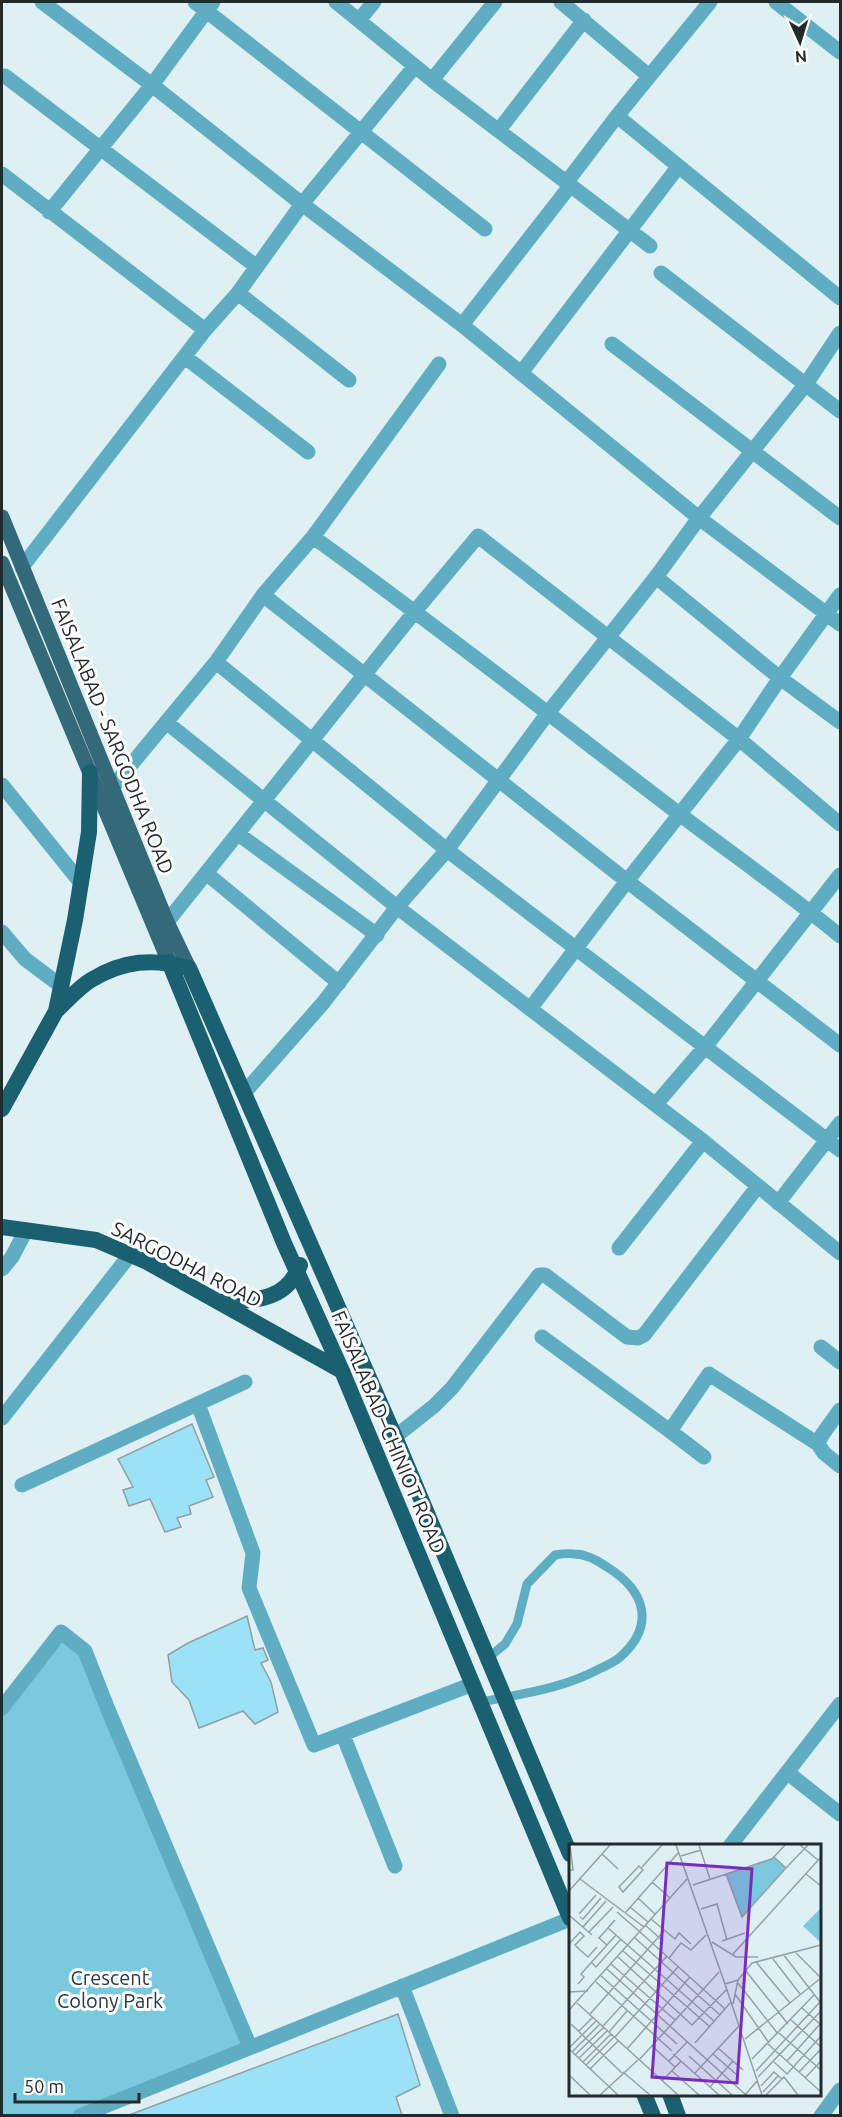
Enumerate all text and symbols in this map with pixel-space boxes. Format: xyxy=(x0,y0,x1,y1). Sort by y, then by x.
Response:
north arrow xyxy=(770,12,830,72)
text: N xyxy=(794,48,808,66)
street label: FAISALABAD - SARGODHA ROAD xyxy=(47,595,179,877)
street label: SARGODHA ROAD xyxy=(108,1216,266,1312)
street label: FAISALABAD–CHINIOT ROAD xyxy=(327,1307,451,1557)
inset map xyxy=(569,1844,821,2096)
park label: Crescent Colony Park xyxy=(57,1966,163,2012)
scale bar xyxy=(15,2066,140,2104)
text: 50 m xyxy=(24,2076,64,2096)

